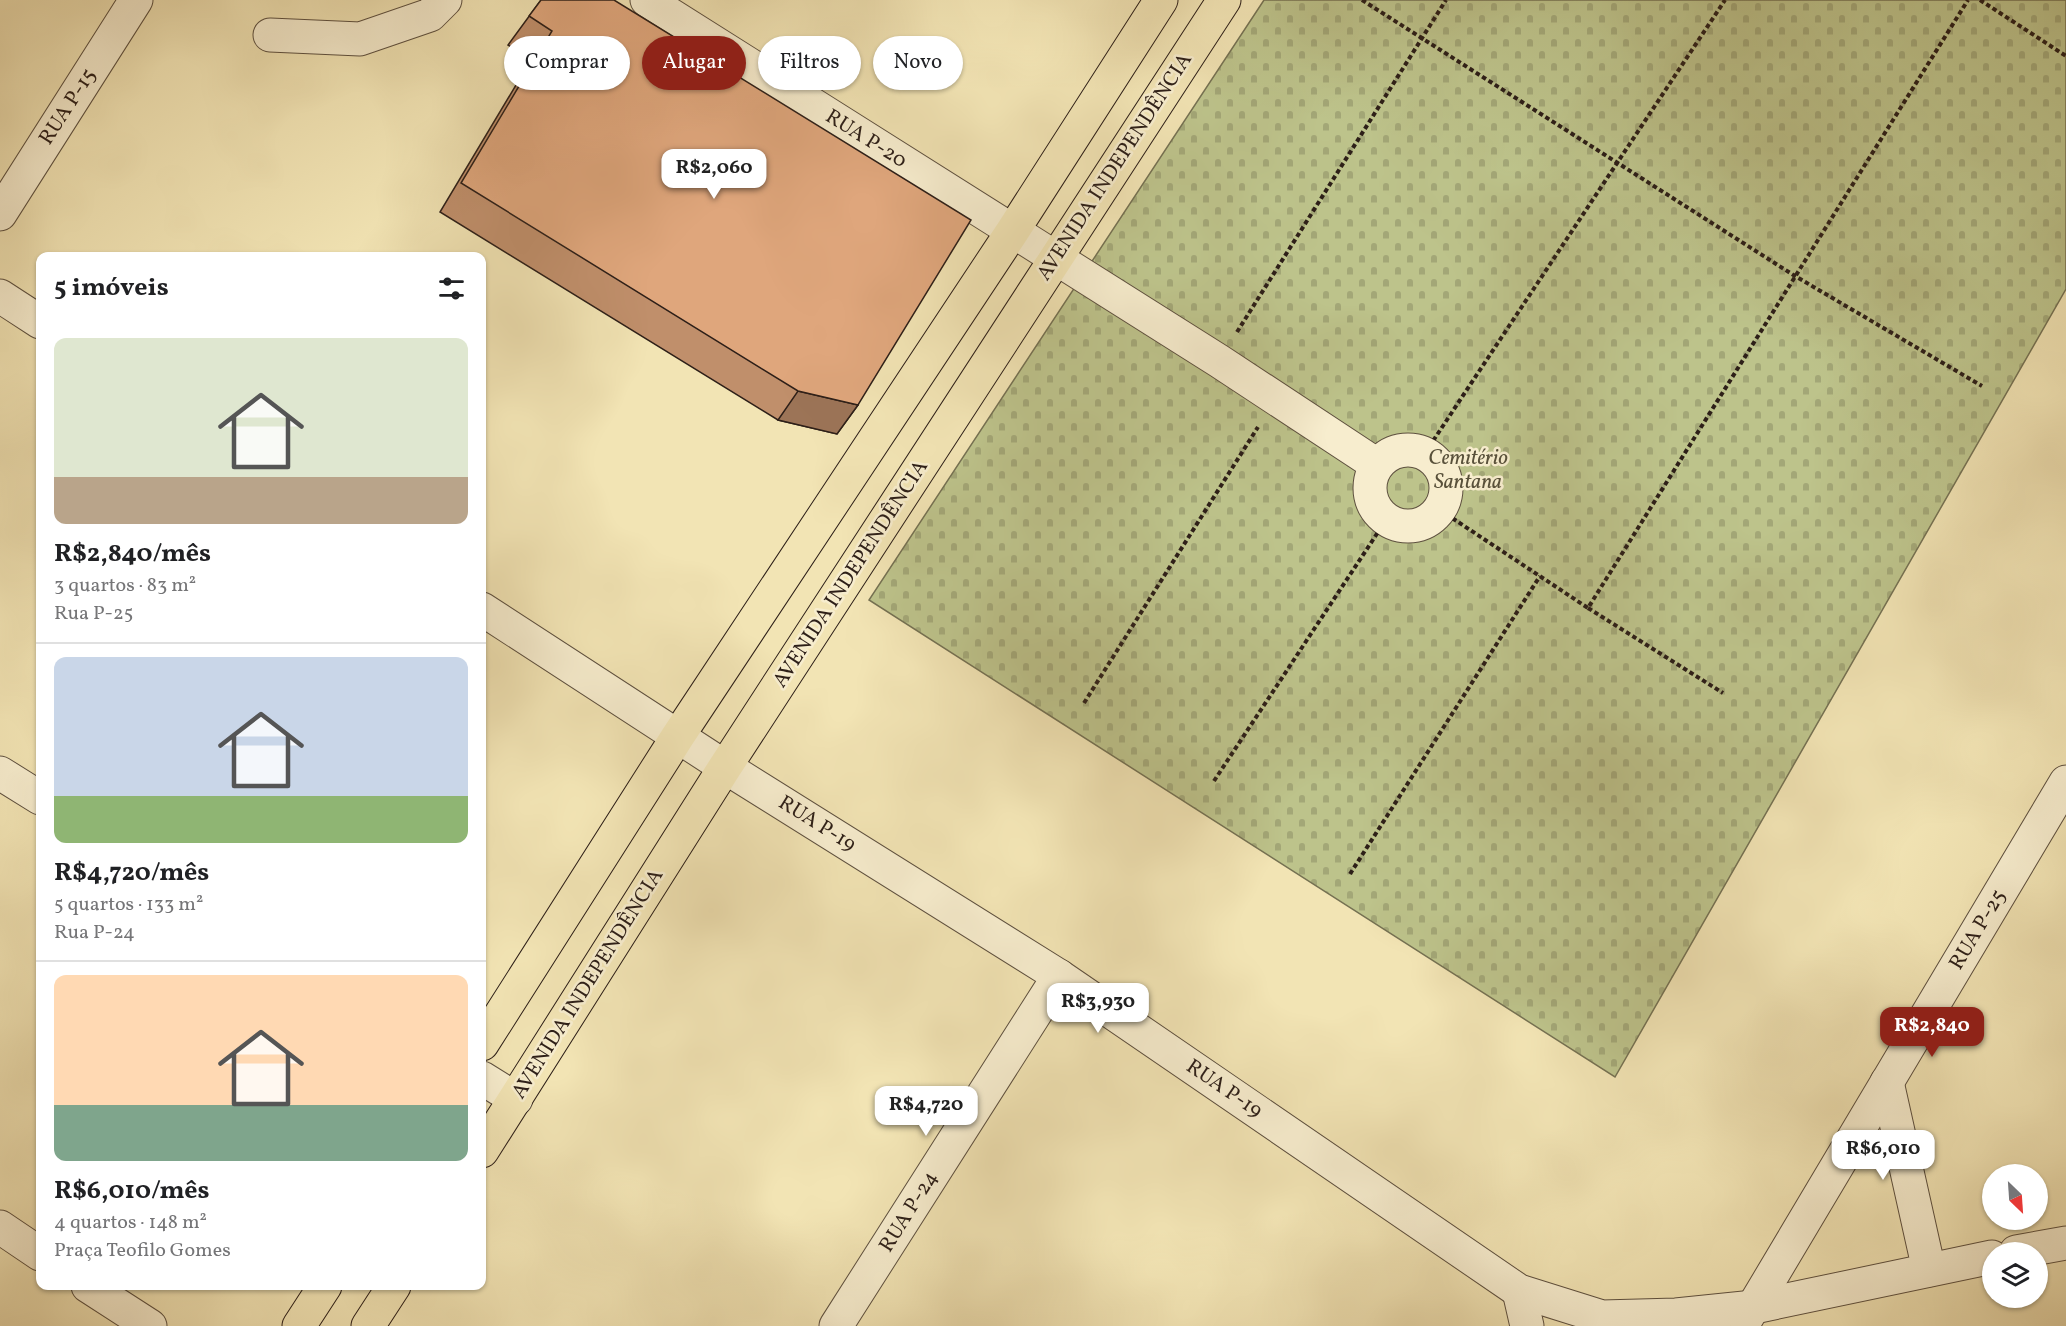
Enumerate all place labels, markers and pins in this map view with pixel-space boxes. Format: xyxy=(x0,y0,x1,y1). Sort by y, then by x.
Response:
pin: R$2,060 xyxy=(659,149,769,200)
pin: R$3,930 xyxy=(1043,983,1153,1034)
pin: R$2,840 xyxy=(1877,1007,1987,1058)
pin: R$4,720 xyxy=(871,1086,981,1137)
pin: R$6,010 xyxy=(1828,1130,1938,1181)

